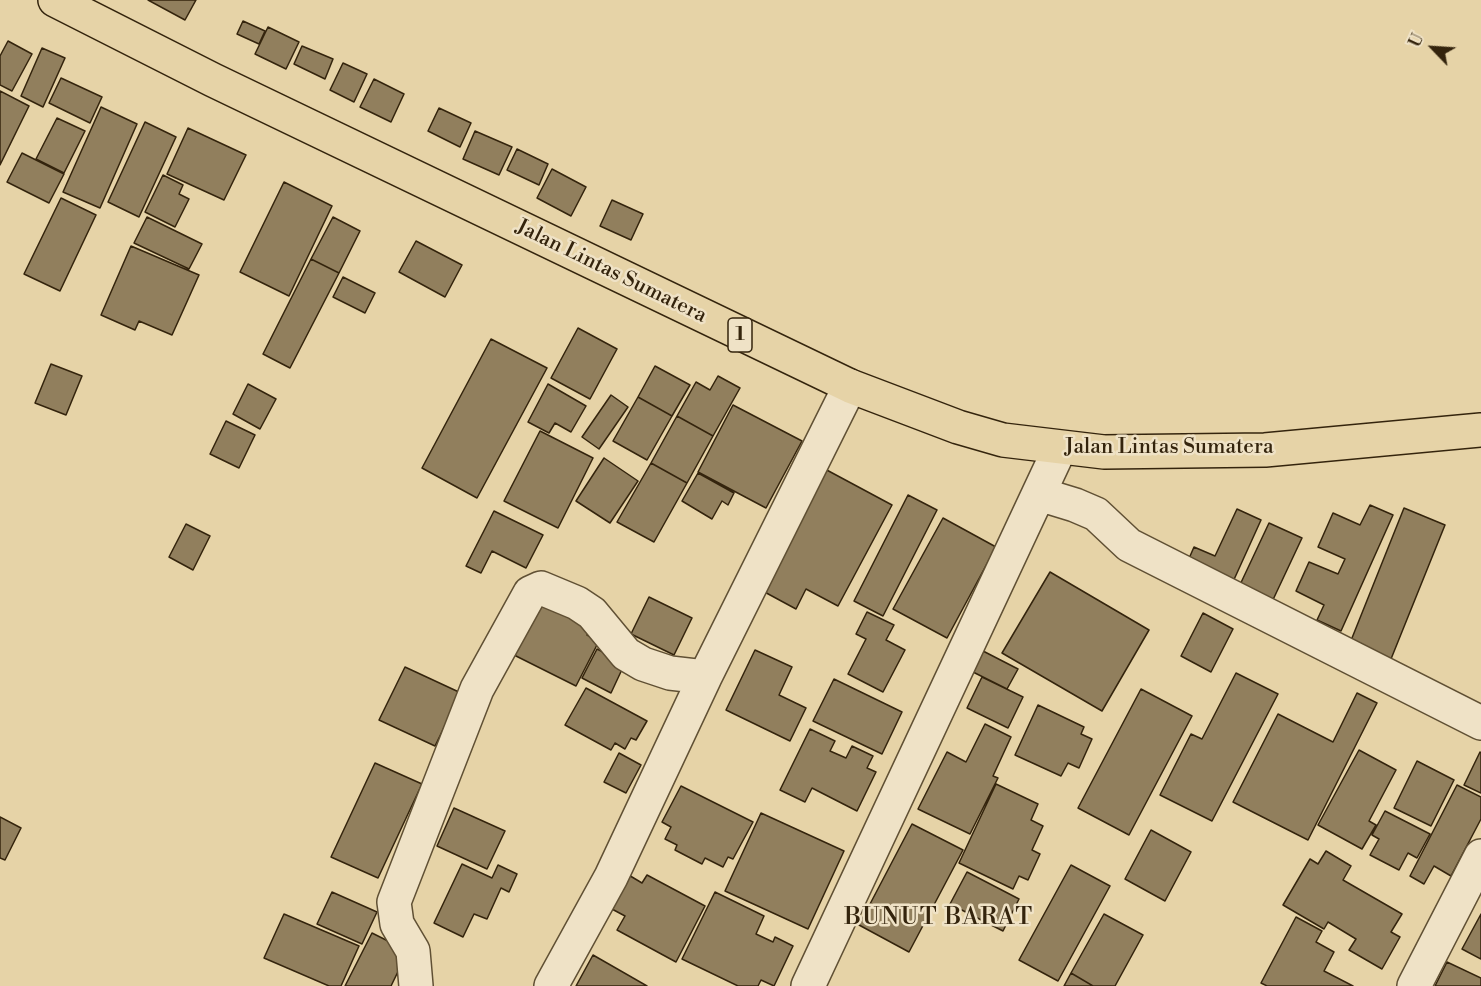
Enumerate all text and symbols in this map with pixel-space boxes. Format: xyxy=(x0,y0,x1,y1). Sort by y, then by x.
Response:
north arrow xyxy=(1403,18,1463,78)
text: U xyxy=(1405,31,1428,50)
street label: Jalan Lintas Sumatera xyxy=(512,215,710,329)
road number: 1 xyxy=(728,318,752,352)
street label: Jalan Lintas Sumatera xyxy=(1064,435,1274,461)
district label: BUNUT BARAT xyxy=(844,904,1034,932)

